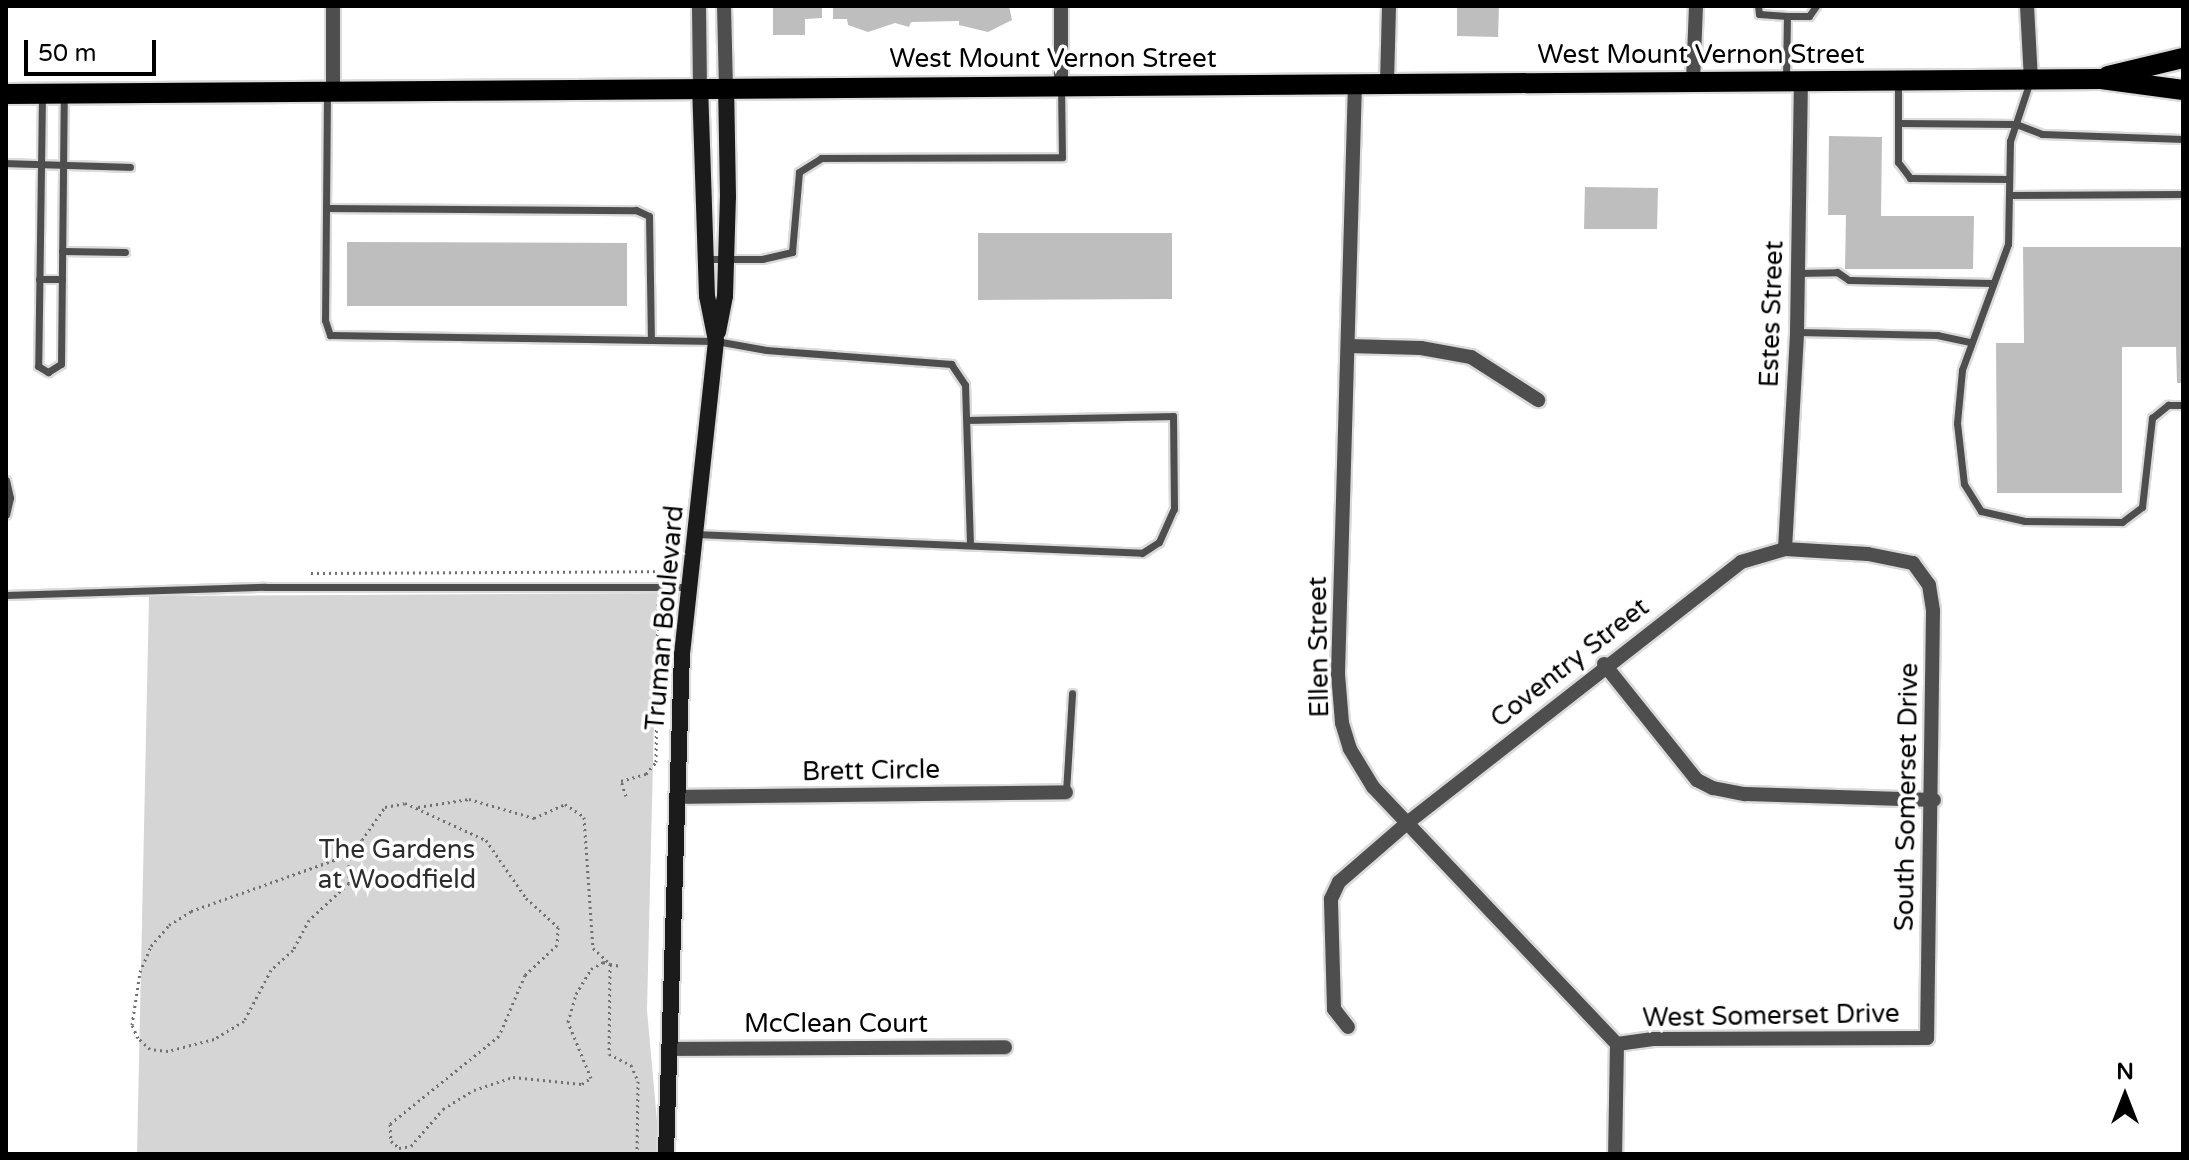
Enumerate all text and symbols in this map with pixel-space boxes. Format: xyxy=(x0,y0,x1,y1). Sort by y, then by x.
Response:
scale bar xyxy=(28,24,160,74)
text: 50 m xyxy=(38,39,96,68)
street label: West Mount Vernon Street xyxy=(1537,39,1865,71)
street label: West Mount Vernon Street xyxy=(889,43,1217,75)
street label: Estes Street xyxy=(1754,240,1790,388)
street label: Truman Boulevard xyxy=(640,504,690,732)
street label: Ellen Street xyxy=(1302,576,1336,718)
street label: Coventry Street xyxy=(1485,592,1655,734)
street label: South Somerset Drive xyxy=(1889,663,1925,931)
street label: Brett Circle xyxy=(802,754,940,788)
park label: The Gardens at Woodfield xyxy=(318,834,476,896)
street label: West Somerset Drive xyxy=(1642,998,1900,1034)
street label: McClean Court xyxy=(744,1008,928,1040)
north arrow xyxy=(2085,1056,2165,1136)
text: N xyxy=(2116,1059,2134,1085)

